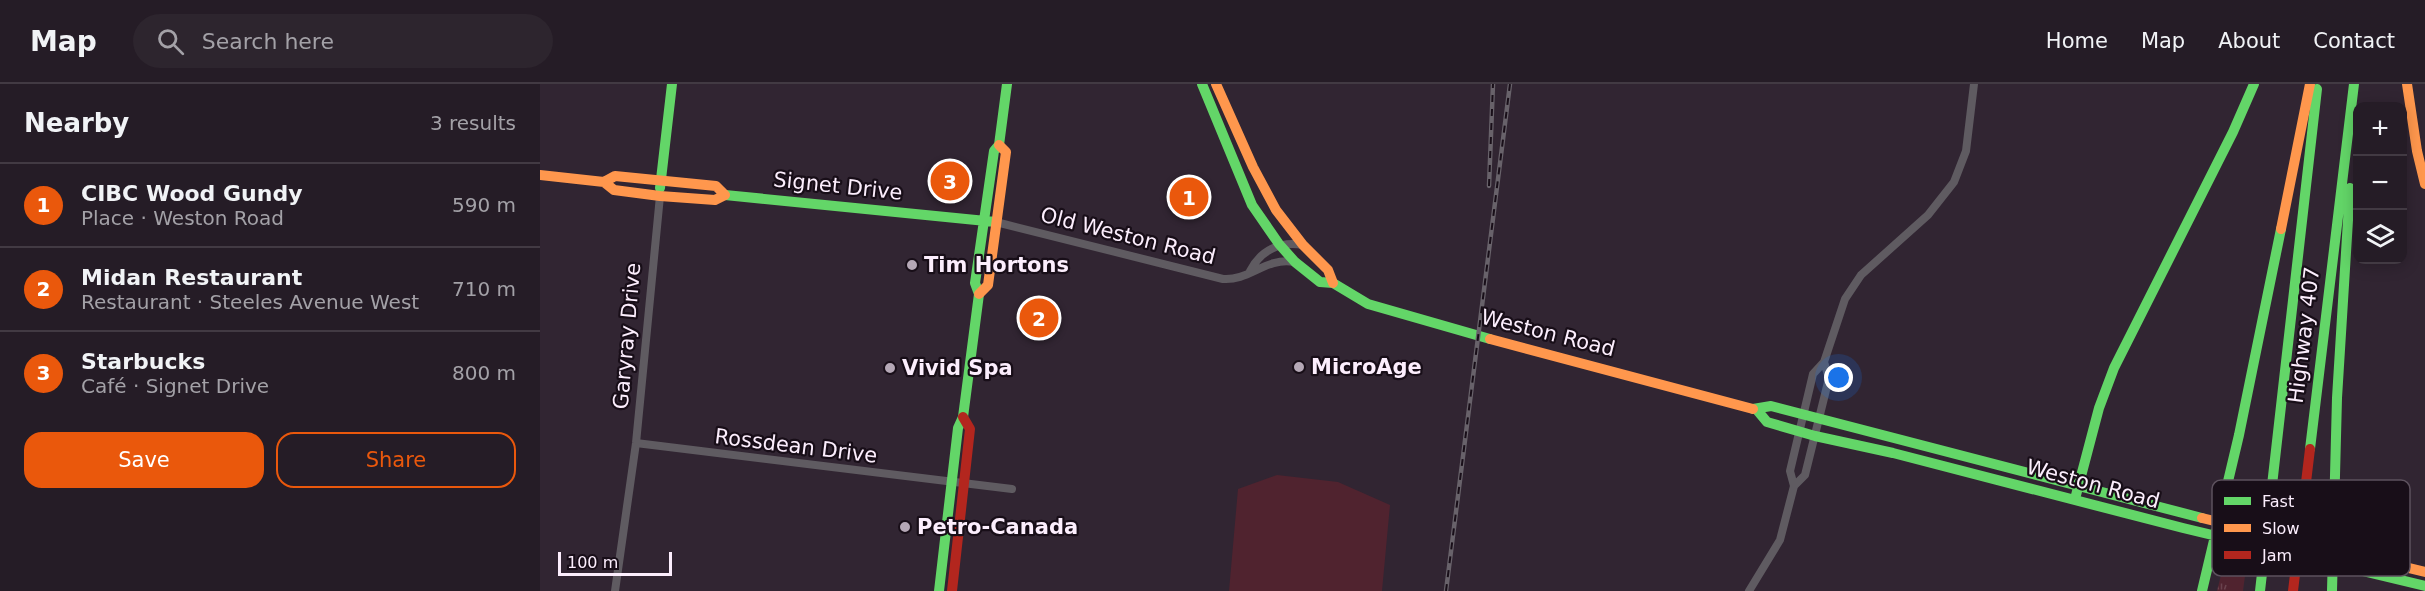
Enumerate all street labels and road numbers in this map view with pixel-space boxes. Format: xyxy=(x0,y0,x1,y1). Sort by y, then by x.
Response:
street label: Signet Drive xyxy=(772,167,904,205)
street label: Old Weston Road xyxy=(1038,203,1218,269)
street label: Garyray Drive xyxy=(609,262,645,410)
street label: Highway 407 xyxy=(2284,265,2324,405)
street label: Weston Road xyxy=(1479,305,1617,361)
street label: Rossdean Drive xyxy=(713,424,879,468)
street label: Weston Road xyxy=(2024,455,2162,513)

